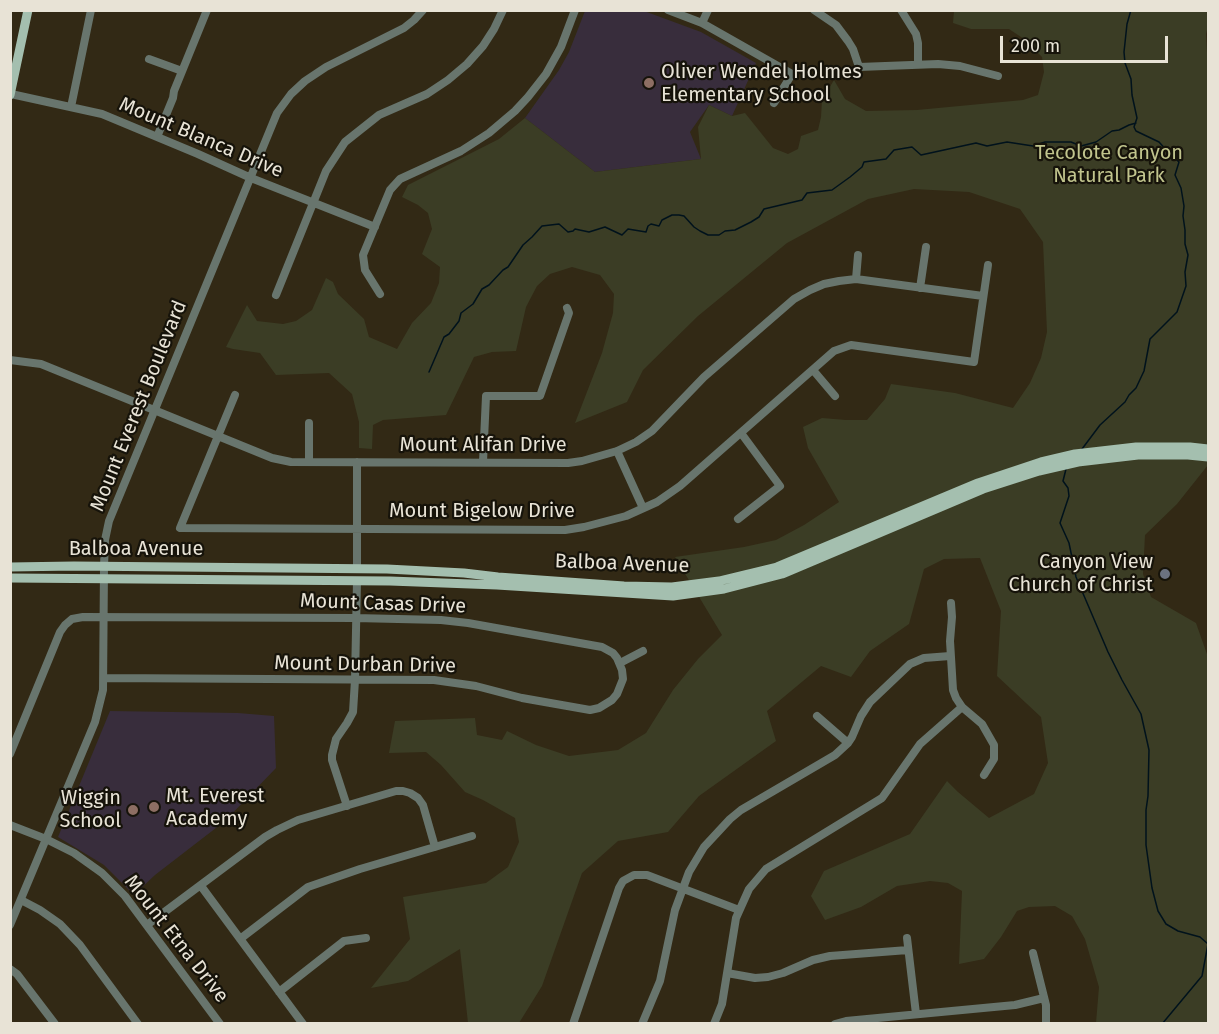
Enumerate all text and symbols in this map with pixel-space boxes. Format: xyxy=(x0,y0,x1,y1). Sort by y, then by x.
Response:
scale bar xyxy=(1003,24,1171,62)
text: 200 m xyxy=(1011,35,1060,57)
place label: Oliver Wendel Holmes Elementary School xyxy=(661,60,861,107)
marker: Oliver Wendel Holmes Elementary School xyxy=(642,76,656,90)
street label: Mount Blanca Drive xyxy=(115,93,287,183)
park label: Tecolote Canyon Natural Park xyxy=(1035,141,1183,188)
street label: Mount Everest Boulevard xyxy=(86,297,192,515)
street label: Mount Alifan Drive xyxy=(399,433,567,457)
street label: Mount Bigelow Drive xyxy=(389,499,575,523)
street label: Balboa Avenue xyxy=(69,537,203,561)
street label: Balboa Avenue xyxy=(554,550,690,578)
place label: Canyon View Church of Christ xyxy=(1009,550,1153,597)
marker: Canyon View Church of Christ xyxy=(1158,567,1172,581)
street label: Mount Casas Drive xyxy=(300,589,466,619)
street label: Mount Durban Drive xyxy=(274,651,456,679)
place label: Mt. Everest Academy xyxy=(166,784,264,831)
place label: Wiggin School xyxy=(60,786,121,833)
marker: Mt. Everest Academy xyxy=(147,800,161,814)
marker: Wiggin School xyxy=(126,803,140,817)
street label: Mount Etna Drive xyxy=(119,870,233,1008)

